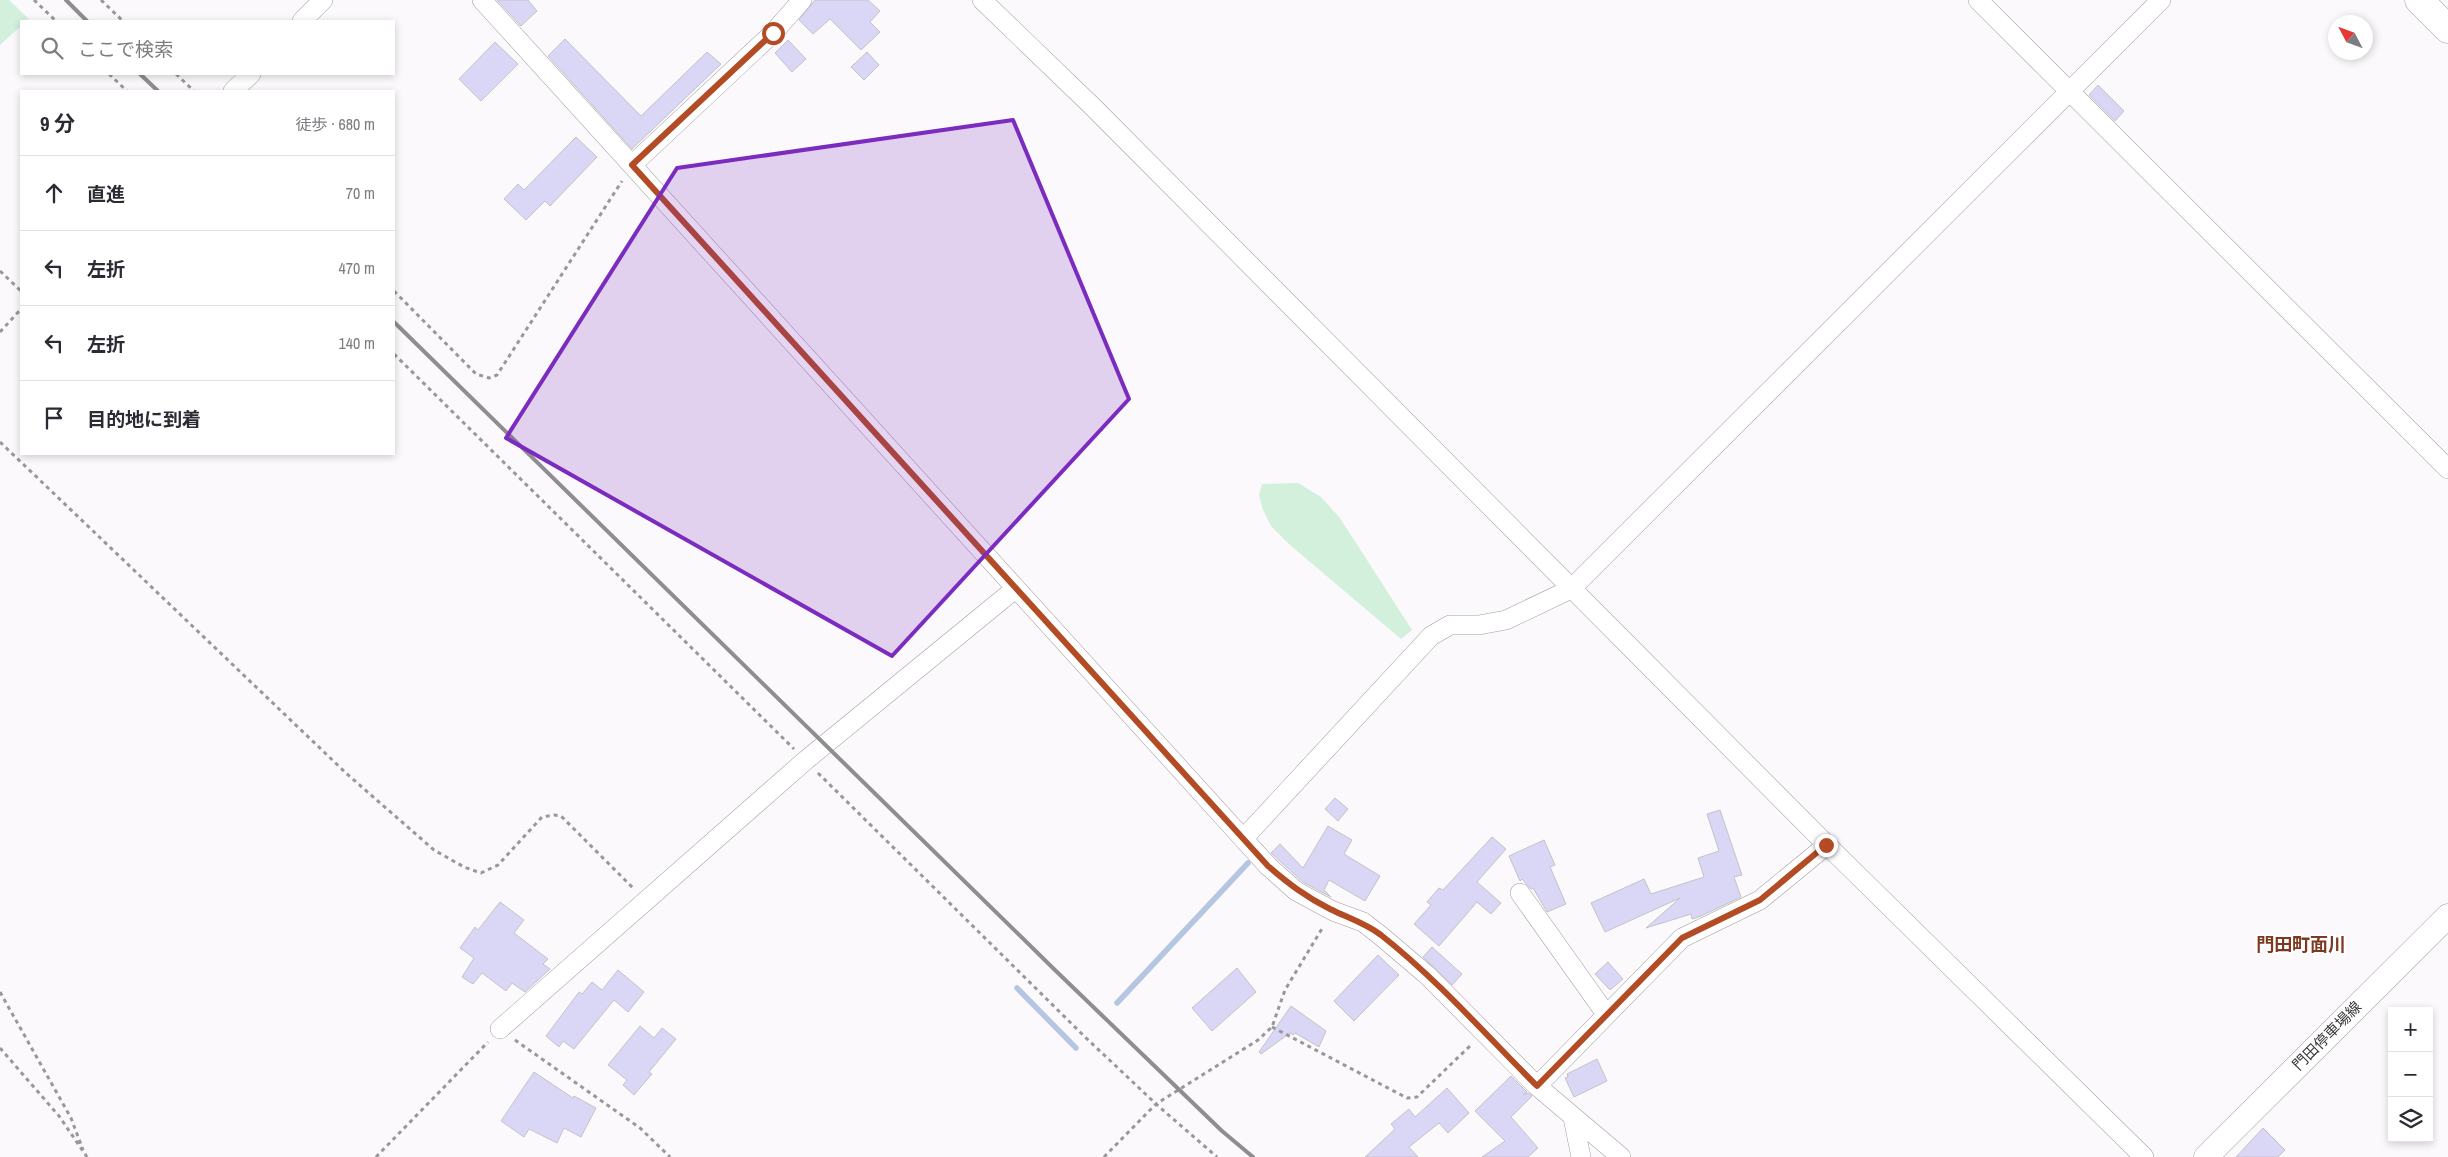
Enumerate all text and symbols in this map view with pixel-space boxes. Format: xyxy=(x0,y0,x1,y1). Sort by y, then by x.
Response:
north arrow xyxy=(2328,15,2373,60)
search box xyxy=(20,20,395,75)
route start xyxy=(762,22,785,45)
icon: search xyxy=(38,34,66,62)
text: ここで検索 xyxy=(78,36,173,62)
text: 9 分 xyxy=(40,109,75,138)
text: 徒歩 · 680 m xyxy=(296,113,375,135)
icon: ahead xyxy=(40,179,68,207)
text: 直進 xyxy=(87,181,125,207)
text: 70 m xyxy=(346,182,375,204)
icon: left xyxy=(40,254,68,282)
text: 左折 xyxy=(87,256,125,282)
text: 470 m xyxy=(339,257,375,279)
icon: left xyxy=(40,329,68,357)
text: 左折 xyxy=(87,331,125,357)
text: 140 m xyxy=(339,332,375,354)
icon: arrive xyxy=(40,404,68,432)
text: 目的地に到着 xyxy=(87,406,201,432)
route end xyxy=(1815,834,1838,857)
district label: 門田町面川 xyxy=(2256,932,2346,957)
street label: 門田停車場線 xyxy=(2287,996,2366,1075)
map controls xyxy=(2388,1007,2433,1142)
button: + xyxy=(2388,1007,2433,1052)
button: − xyxy=(2388,1052,2433,1097)
button: layers xyxy=(2388,1097,2433,1142)

